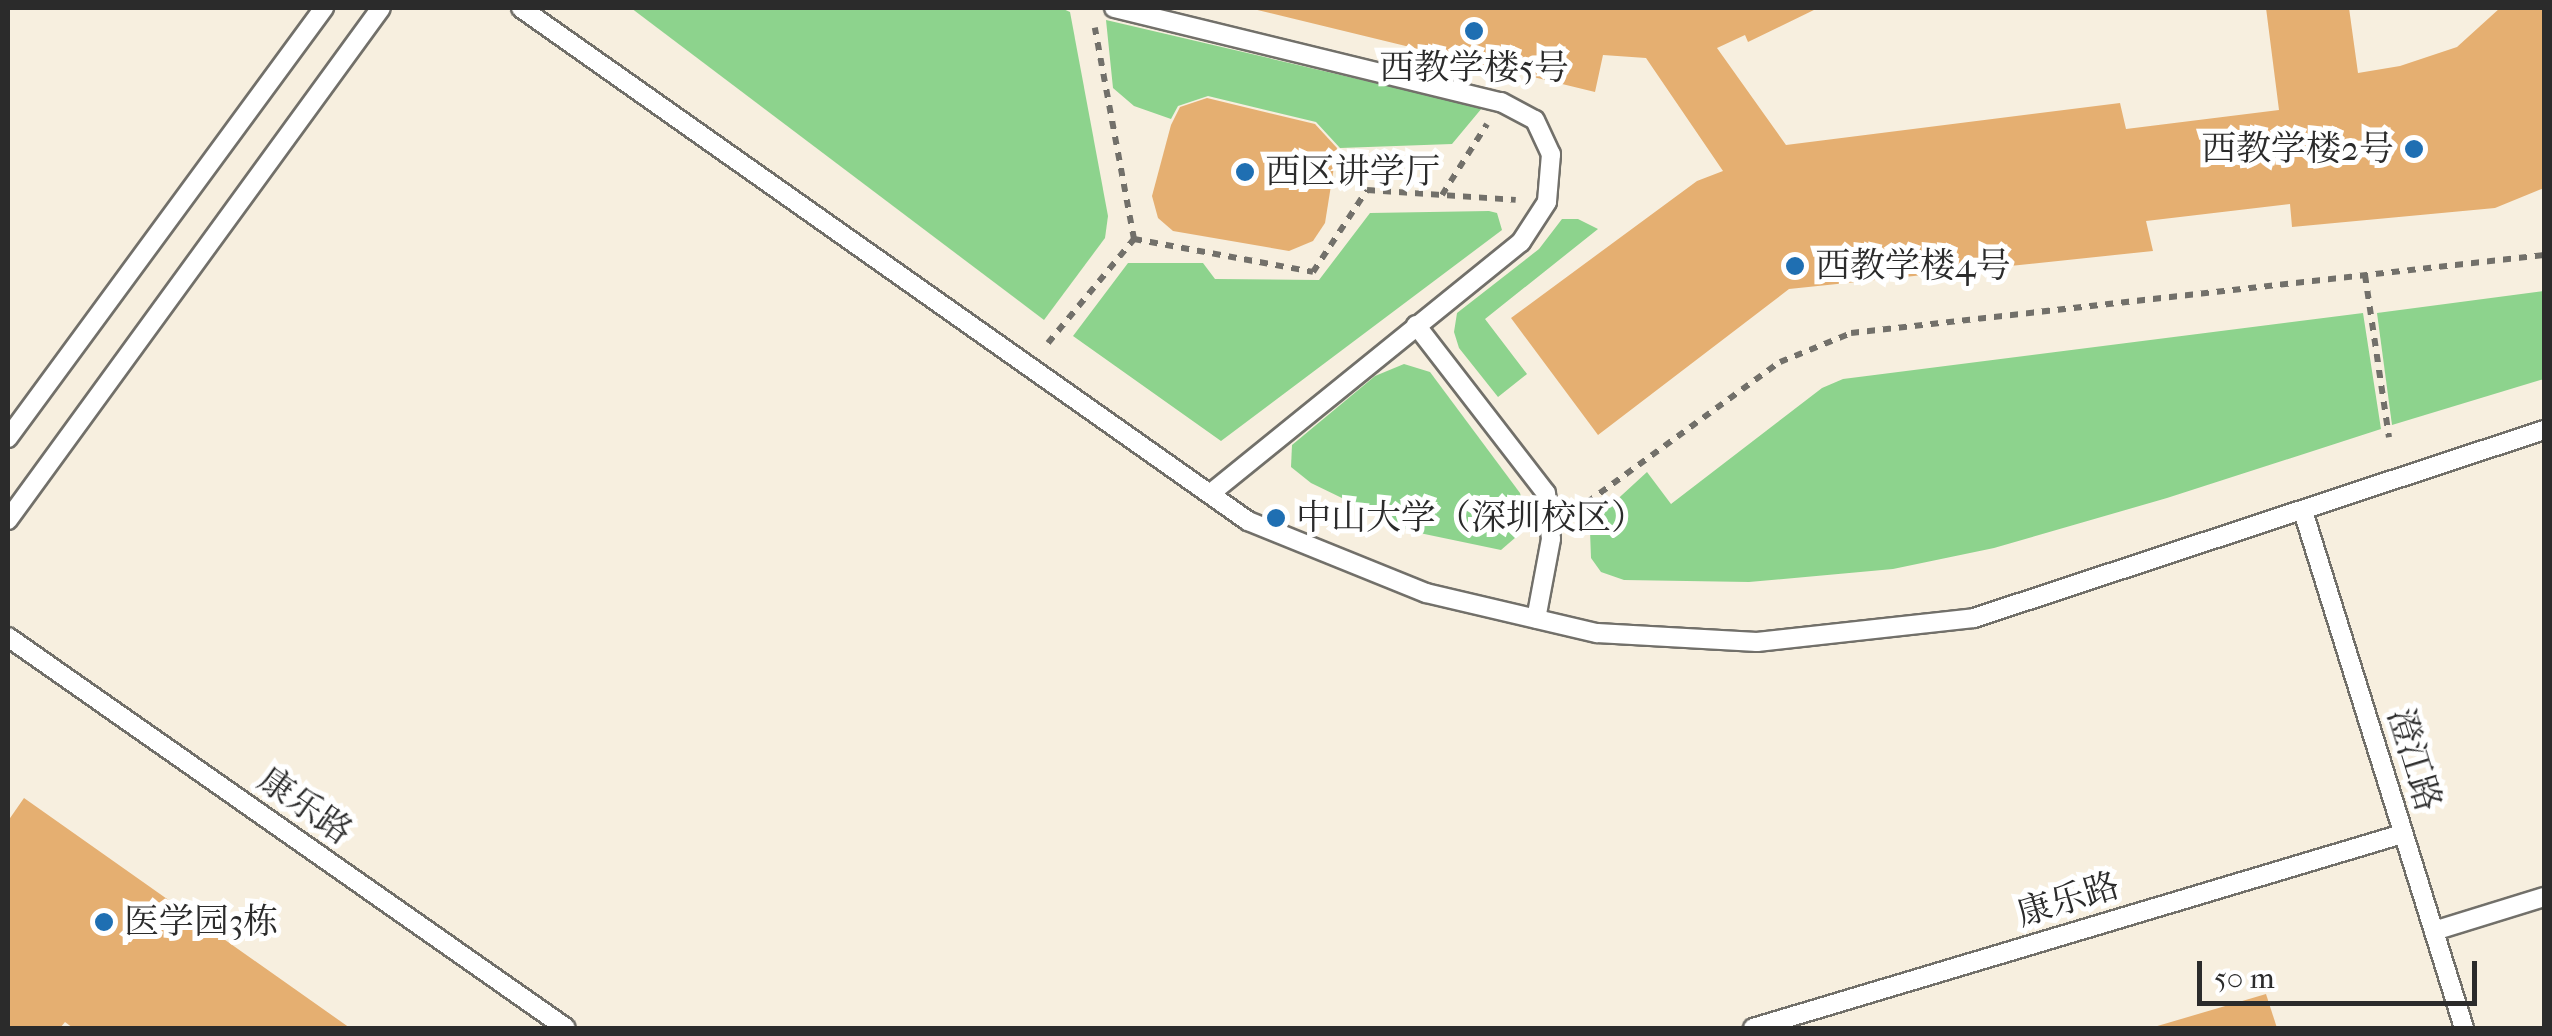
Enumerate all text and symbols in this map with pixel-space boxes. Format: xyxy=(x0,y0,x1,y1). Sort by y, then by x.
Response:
marker: 西教学楼5号 xyxy=(1463,20,1485,42)
place label: 西教学楼5号 xyxy=(1379,47,1569,89)
place label: 西教学楼2号 xyxy=(2201,128,2394,170)
marker: 西教学楼2号 xyxy=(2403,138,2425,160)
place label: 西区讲学厅 xyxy=(1265,151,1440,193)
marker: 西区讲学厅 xyxy=(1234,161,1256,183)
place label: 西教学楼4号 xyxy=(1815,245,2011,287)
marker: 西教学楼4号 xyxy=(1784,255,1806,277)
place label: 中山大学（深圳校区） xyxy=(1296,497,1646,539)
marker: 中山大学（深圳校区） xyxy=(1265,507,1287,529)
street label: 澄江路 xyxy=(2379,704,2449,816)
street label: 康乐路 xyxy=(250,759,360,853)
street label: 康乐路 xyxy=(2012,865,2124,935)
place label: 医学园3栋 xyxy=(124,901,278,943)
marker: 医学园3栋 xyxy=(93,911,115,933)
scale bar xyxy=(2202,941,2482,1003)
text: 50 m xyxy=(2214,961,2275,996)

